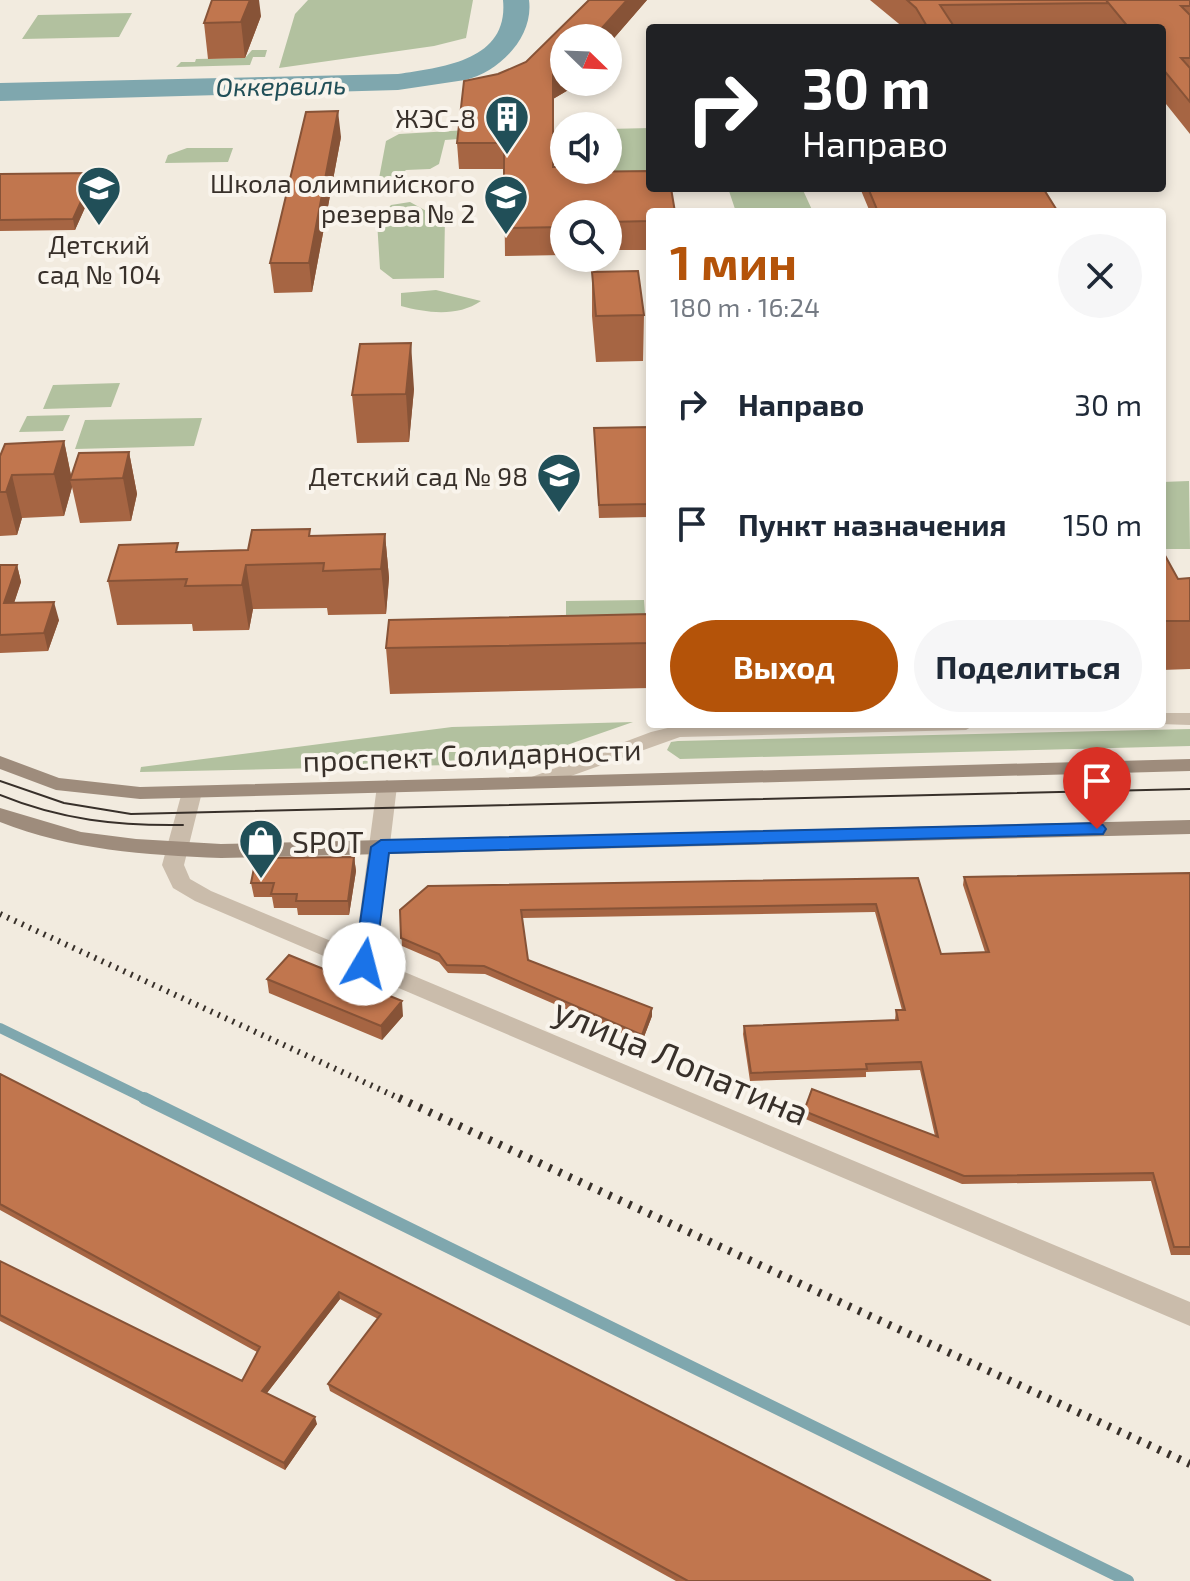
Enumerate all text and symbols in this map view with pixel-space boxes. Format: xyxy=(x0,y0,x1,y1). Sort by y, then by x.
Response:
north arrow xyxy=(550,24,622,96)
map controls xyxy=(550,24,622,272)
text: 30 m xyxy=(802,53,931,120)
icon: right xyxy=(670,56,774,160)
water label: Оккервиль xyxy=(215,68,347,102)
building icon: ЖЭС-8 xyxy=(483,93,531,156)
place label: ЖЭС-8 xyxy=(395,102,476,133)
button: sound xyxy=(550,112,622,184)
text: Направо xyxy=(802,121,948,164)
school or university icon: Детский сад № 104 xyxy=(75,164,123,227)
place label: Школа олимпийского резерва № 2 xyxy=(210,167,475,228)
school or university icon: Школа олимпийского резерва № 2 xyxy=(482,173,530,236)
button: search xyxy=(550,200,622,272)
place label: Детский сад № 104 xyxy=(37,228,161,289)
text: 1 мин xyxy=(670,232,797,290)
button: close xyxy=(1058,234,1142,318)
text: 180 m · 16:24 xyxy=(670,291,820,322)
icon: right xyxy=(670,382,714,426)
text: Направо xyxy=(738,386,864,422)
text: 30 m xyxy=(1074,386,1142,422)
school or university icon: Детский сад № 98 xyxy=(535,451,583,514)
place label: Детский сад № 98 xyxy=(308,460,528,491)
icon: arrive xyxy=(670,502,714,546)
text: Пункт назначения xyxy=(738,506,1006,542)
text: 150 m xyxy=(1063,506,1142,542)
button: Выход xyxy=(670,620,898,712)
button: Поделиться xyxy=(914,620,1142,712)
street label: проспект Солидарности xyxy=(302,730,642,778)
pin xyxy=(1063,747,1131,829)
icon: arrive xyxy=(1075,759,1119,803)
shop icon: SPOT xyxy=(237,817,285,880)
place label: SPOT xyxy=(292,823,364,859)
position arrow xyxy=(322,922,406,1006)
street label: улица Лопатина xyxy=(548,987,816,1134)

